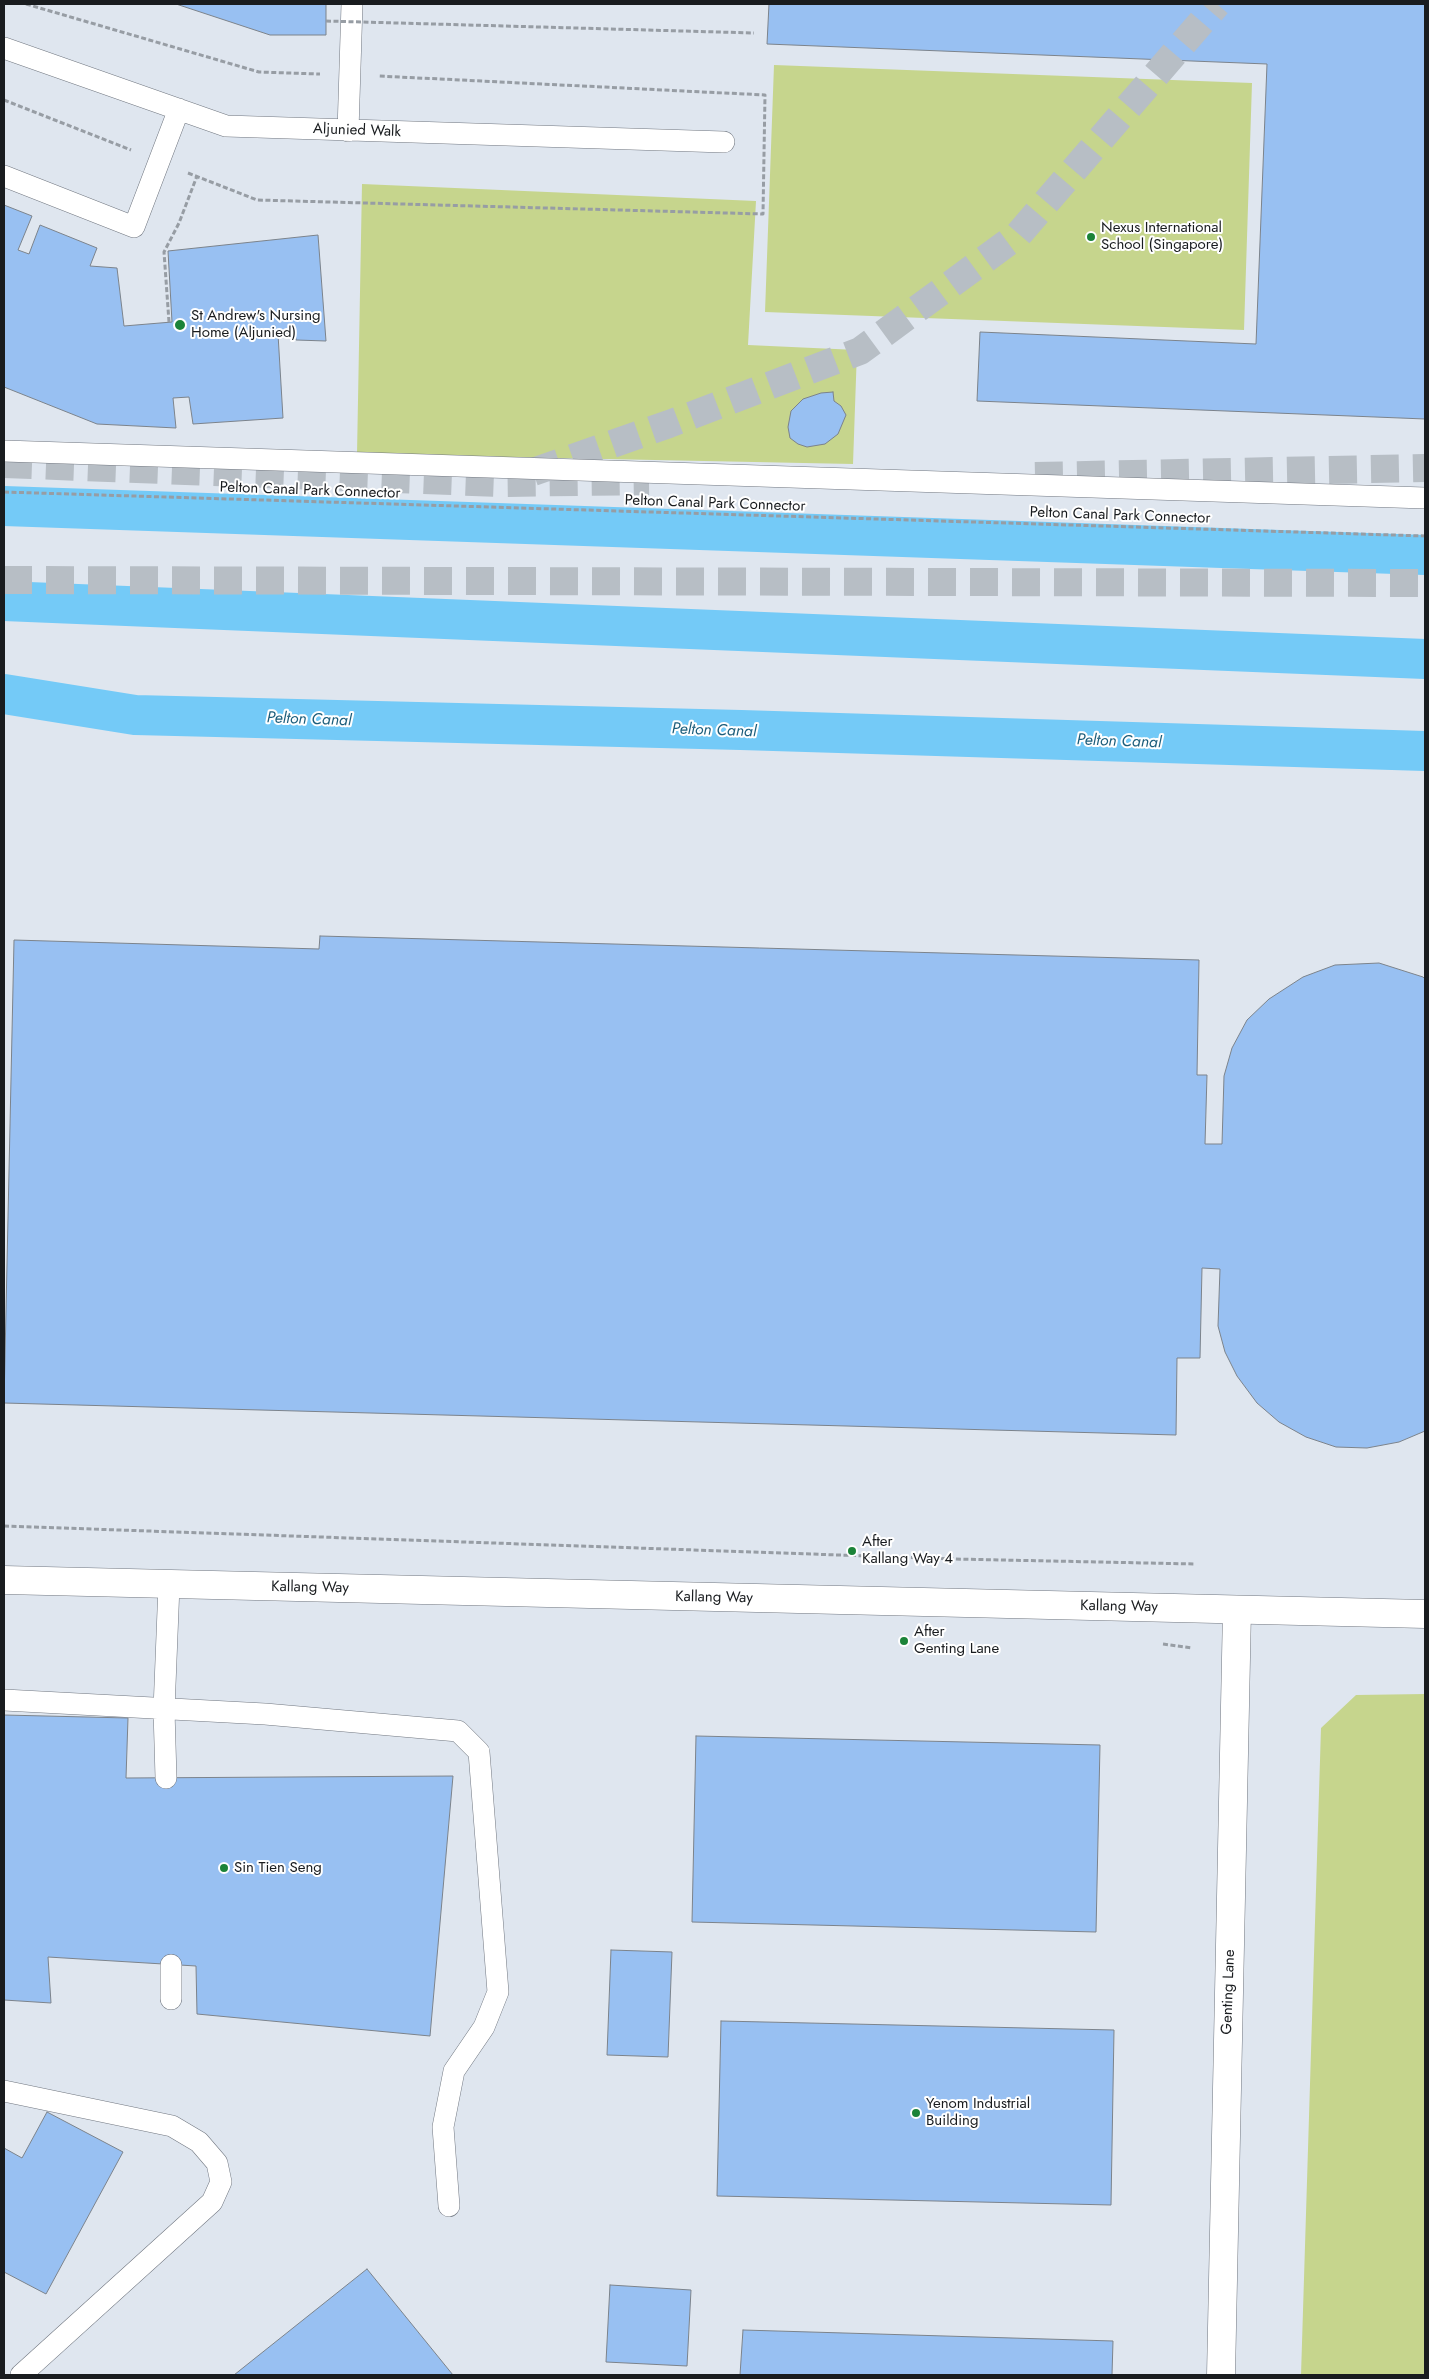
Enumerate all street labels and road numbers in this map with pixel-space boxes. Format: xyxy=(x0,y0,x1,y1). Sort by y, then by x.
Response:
street label: Aljunied Walk xyxy=(313,120,401,142)
street label: Pelton Canal Park Connector xyxy=(219,479,401,503)
street label: Pelton Canal Park Connector xyxy=(624,492,806,516)
street label: Pelton Canal Park Connector xyxy=(1029,504,1211,528)
street label: Kallang Way xyxy=(271,1578,349,1598)
street label: Kallang Way xyxy=(675,1588,753,1608)
street label: Kallang Way xyxy=(1080,1597,1158,1617)
street label: Genting Lane xyxy=(1219,1949,1239,2035)

